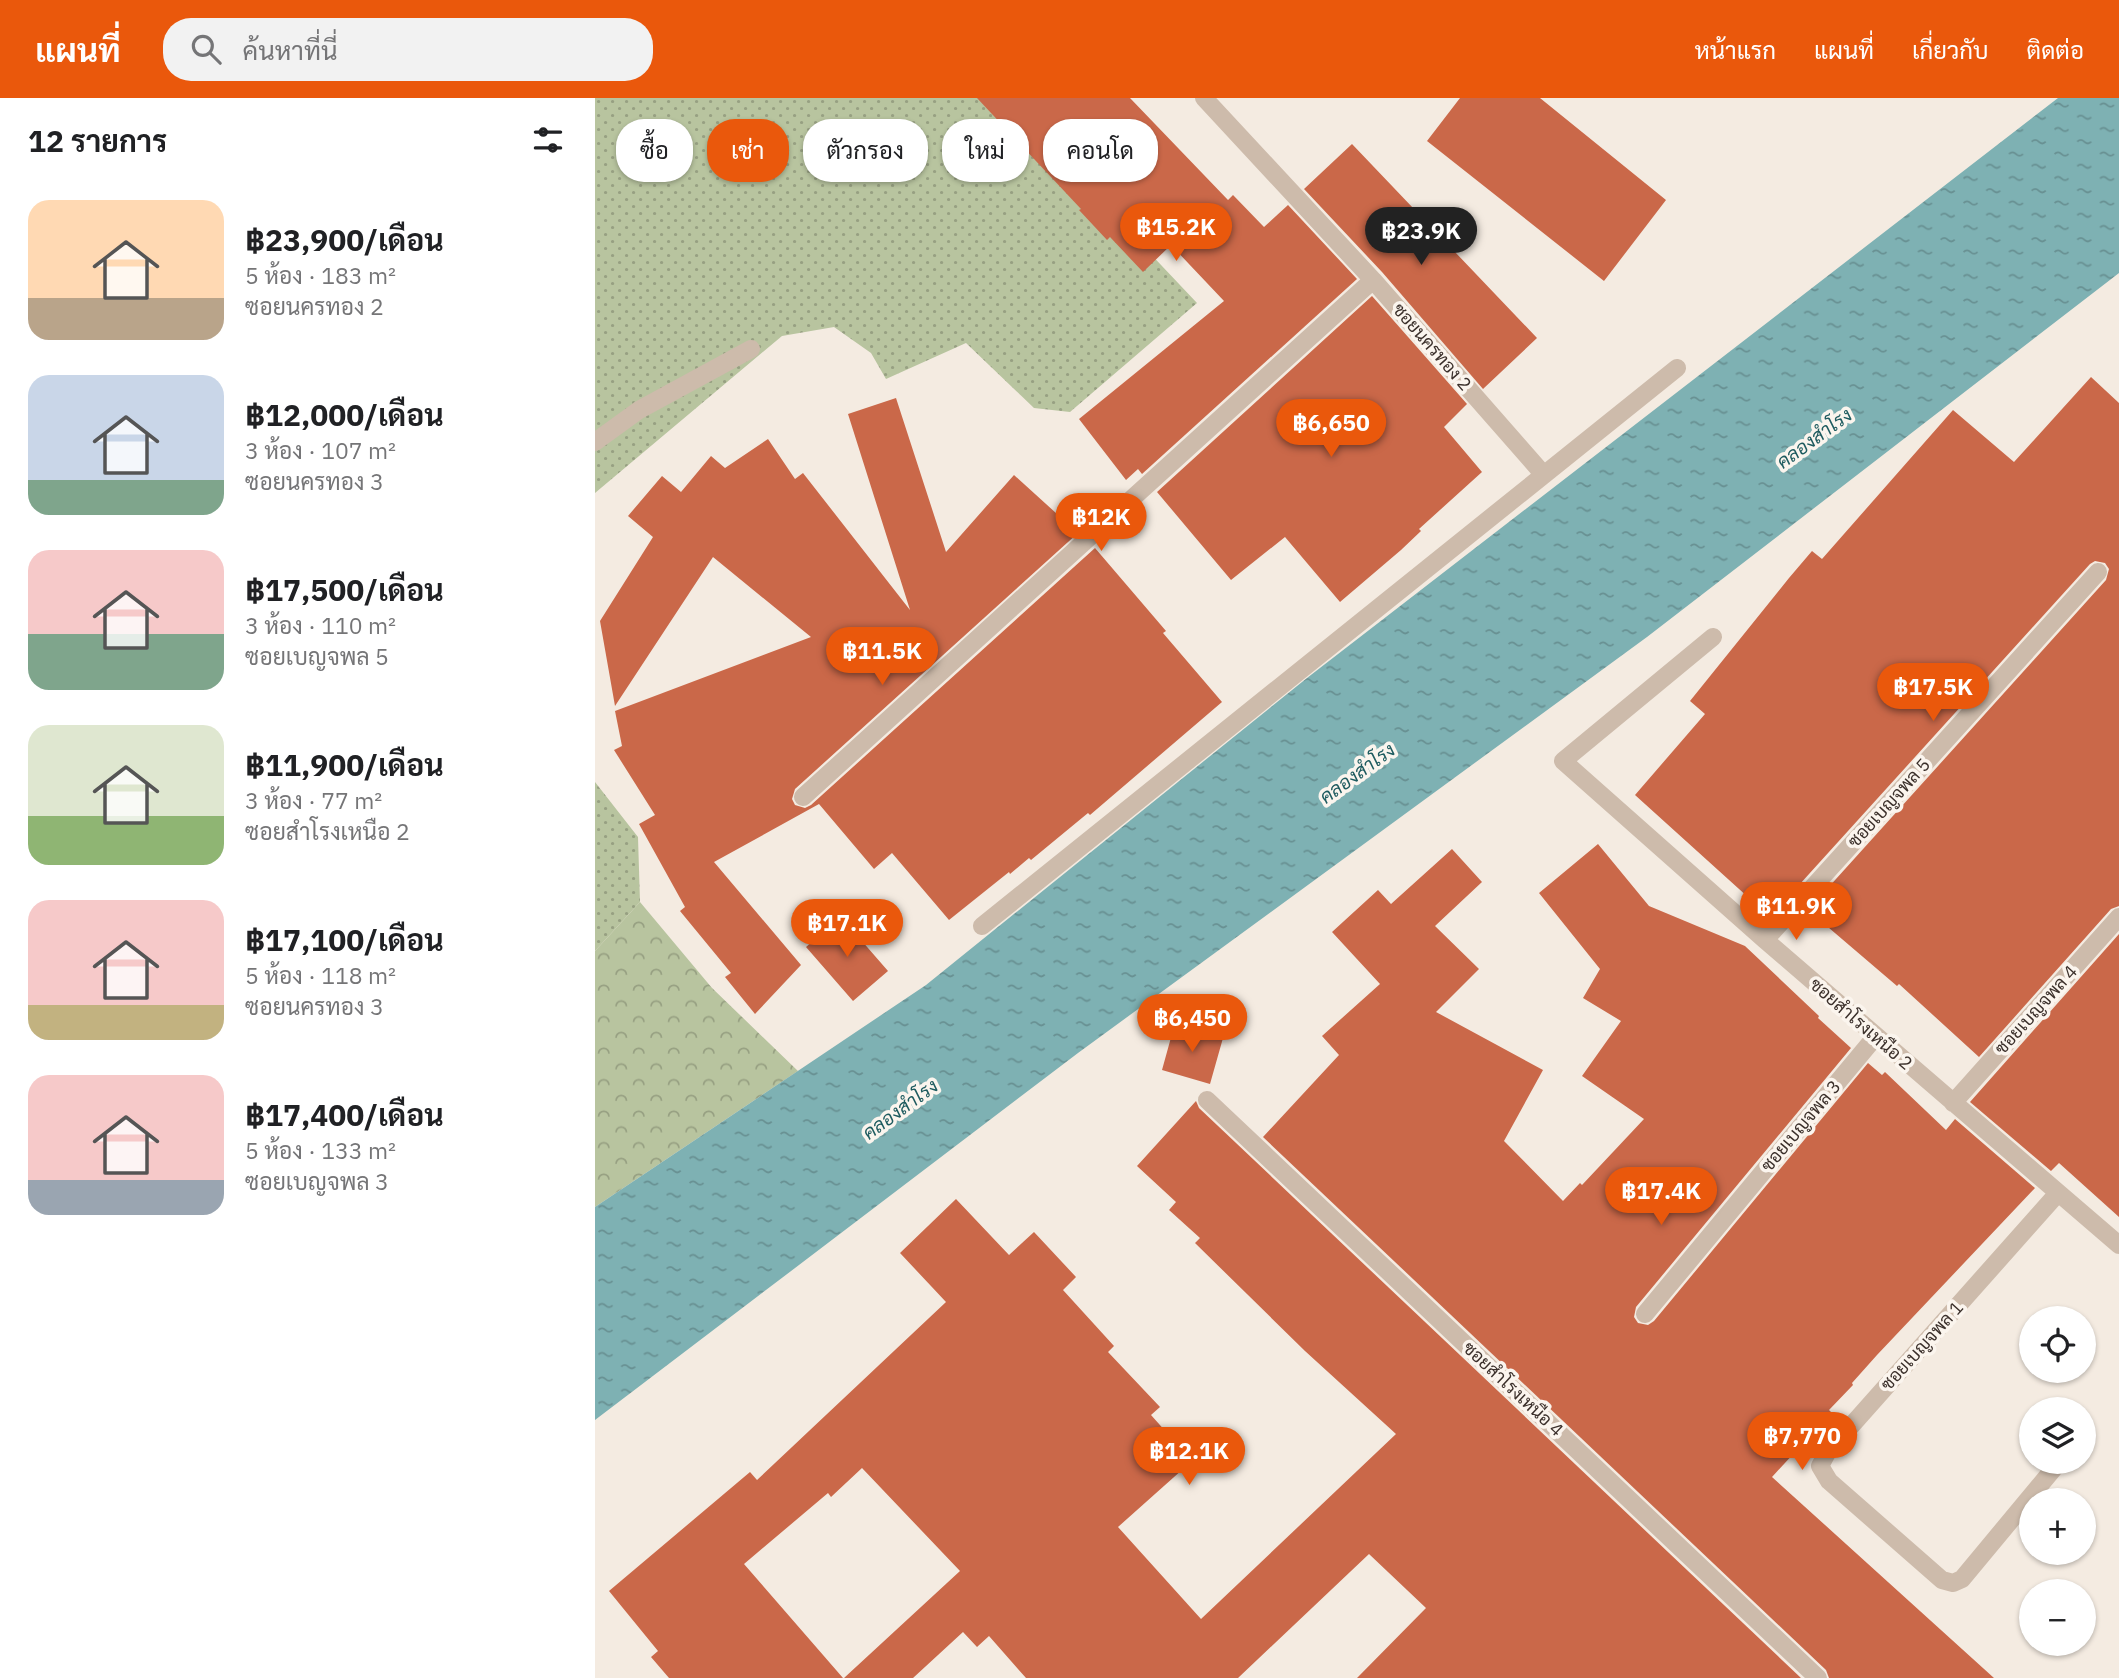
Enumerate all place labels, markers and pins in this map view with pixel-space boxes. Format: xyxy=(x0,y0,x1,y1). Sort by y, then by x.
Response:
pin: ฿15.2K xyxy=(1119,204,1233,263)
pin: ฿23.9K xyxy=(1364,208,1478,267)
pin: ฿6,650 xyxy=(1274,400,1388,459)
pin: ฿12K xyxy=(1060,494,1142,553)
pin: ฿11.5K xyxy=(825,628,939,687)
pin: ฿17.5K xyxy=(1876,664,1990,723)
pin: ฿11.9K xyxy=(1739,882,1853,942)
pin: ฿17.1K xyxy=(790,900,904,959)
pin: ฿6,450 xyxy=(1135,995,1249,1054)
pin: ฿17.4K xyxy=(1604,1168,1718,1227)
pin: ฿7,770 xyxy=(1745,1412,1859,1472)
pin: ฿12.1K xyxy=(1132,1428,1246,1487)

